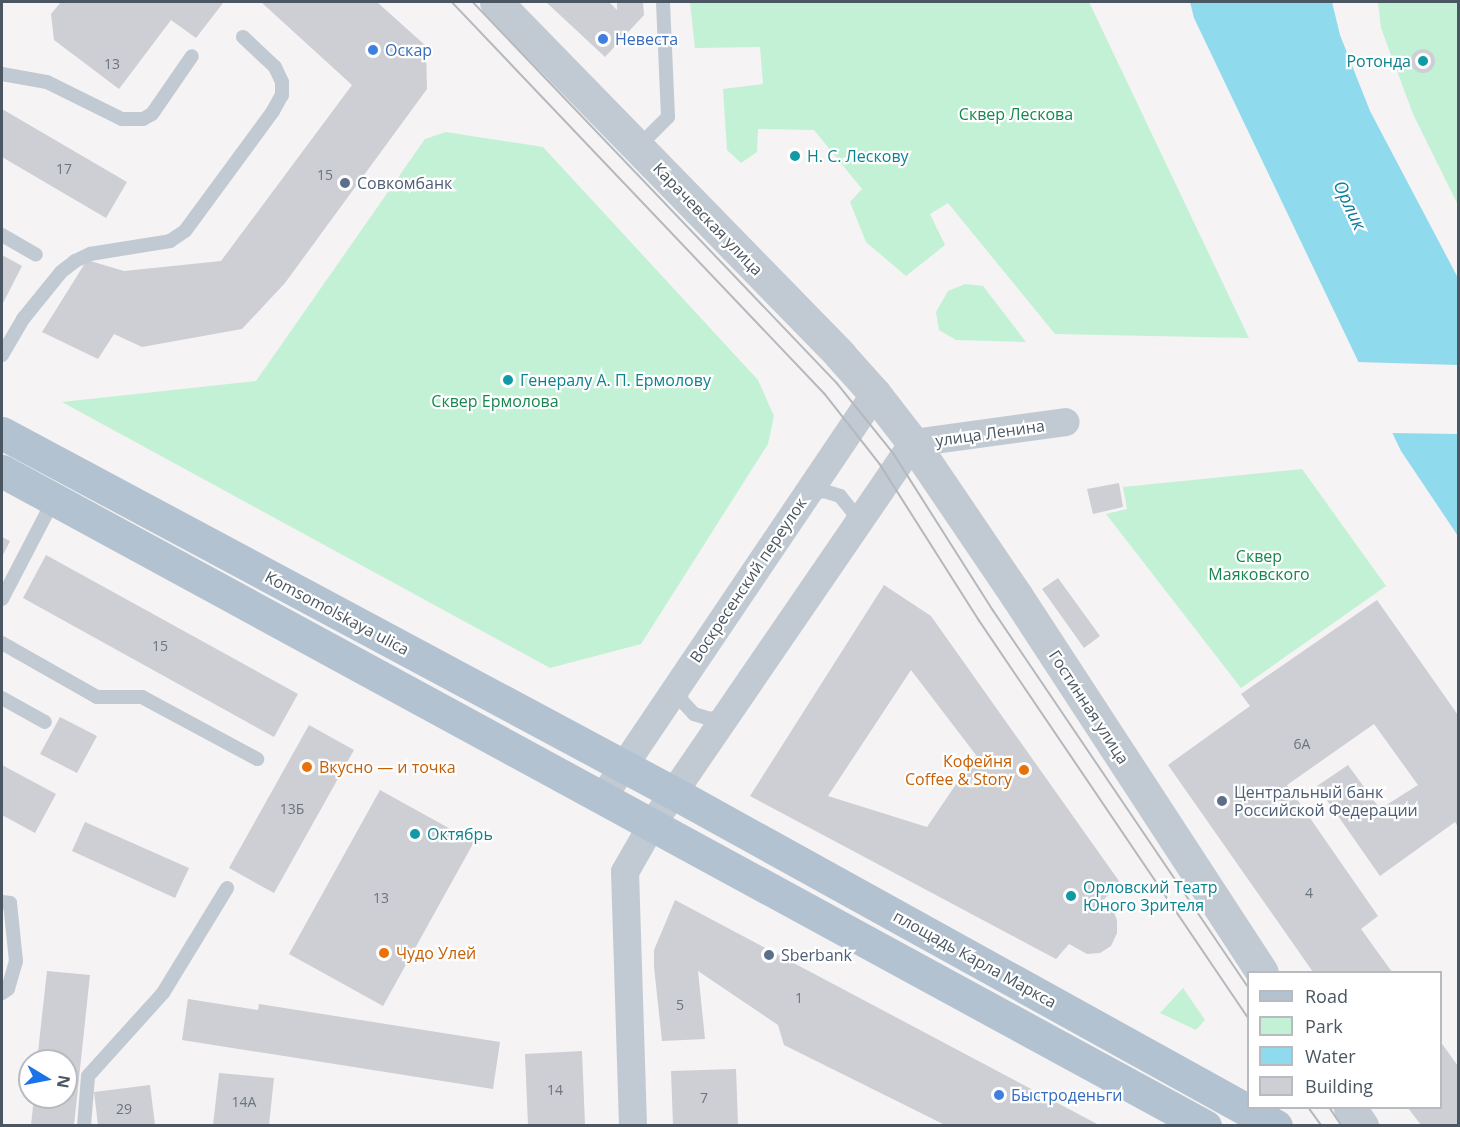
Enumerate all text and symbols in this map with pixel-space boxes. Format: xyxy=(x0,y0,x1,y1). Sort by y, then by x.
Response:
place label: Невеста xyxy=(615,29,678,49)
marker: Невеста xyxy=(596,32,610,46)
place label: Оскар xyxy=(385,40,432,60)
marker: Оскар xyxy=(366,43,380,57)
place label: Ротонда xyxy=(1346,51,1411,71)
marker: Ротонда xyxy=(1416,54,1430,68)
house number: 13 xyxy=(104,56,120,72)
park label: Сквер Лескова xyxy=(959,104,1073,124)
place label: Н. С. Лескову xyxy=(807,146,909,166)
marker: Н. С. Лескову xyxy=(788,149,802,163)
street label: Карачевская улица xyxy=(649,159,767,279)
house number: 17 xyxy=(56,161,72,177)
house number: 15 xyxy=(317,167,333,183)
place label: Совкомбанк xyxy=(357,173,452,193)
marker: Совкомбанк xyxy=(338,176,352,190)
water label: Орлик xyxy=(1329,177,1371,233)
place label: Генералу А. П. Ермолову xyxy=(520,370,711,390)
marker: Генералу А. П. Ермолову xyxy=(501,373,515,387)
park label: Сквер Ермолова xyxy=(431,391,559,411)
street label: улица Ленина xyxy=(934,416,1046,450)
street label: Воскресенский переулок xyxy=(686,494,810,666)
park label: Сквер Маяковского xyxy=(1208,546,1310,584)
street label: Komsomolskaya ulica xyxy=(262,567,412,659)
house number: 15 xyxy=(152,638,168,654)
street label: Гостинная улица xyxy=(1045,647,1133,767)
house number: 6А xyxy=(1294,736,1310,752)
place label: Кофейня Coffee & Story xyxy=(905,751,1012,789)
place label: Вкусно — и точка xyxy=(319,757,456,777)
marker: Вкусно — и точка xyxy=(300,760,314,774)
marker: Кофейня Coffee & Story xyxy=(1017,763,1031,777)
place label: Центральный банк Российской Федерации xyxy=(1234,782,1418,820)
marker: Центральный банк Российской Федерации xyxy=(1215,794,1229,808)
house number: 13Б xyxy=(280,801,304,817)
place label: Октябрь xyxy=(427,824,493,844)
marker: Октябрь xyxy=(408,827,422,841)
place label: Орловский Театр Юного Зрителя xyxy=(1083,877,1218,915)
house number: 4 xyxy=(1305,885,1313,901)
marker: Орловский Театр Юного Зрителя xyxy=(1064,889,1078,903)
house number: 13 xyxy=(373,890,389,906)
street label: площадь Карла Маркса xyxy=(890,906,1060,1012)
place label: Чудо Улей xyxy=(396,943,476,963)
place label: Sberbank xyxy=(781,945,852,965)
marker: Чудо Улей xyxy=(377,946,391,960)
marker: Sberbank xyxy=(762,948,776,962)
legend xyxy=(1247,971,1442,1109)
text: Road xyxy=(1305,984,1348,1008)
house number: 1 xyxy=(795,990,803,1006)
house number: 5 xyxy=(676,997,684,1013)
text: Park xyxy=(1305,1014,1343,1038)
text: Water xyxy=(1305,1044,1356,1068)
north arrow xyxy=(18,1049,78,1109)
text: N xyxy=(52,1073,76,1090)
text: Building xyxy=(1305,1074,1373,1098)
house number: 14 xyxy=(547,1082,563,1098)
place label: Быстроденьги xyxy=(1011,1085,1122,1105)
marker: Быстроденьги xyxy=(992,1088,1006,1102)
house number: 7 xyxy=(700,1090,708,1106)
house number: 14А xyxy=(232,1094,256,1110)
house number: 29 xyxy=(116,1101,132,1117)

